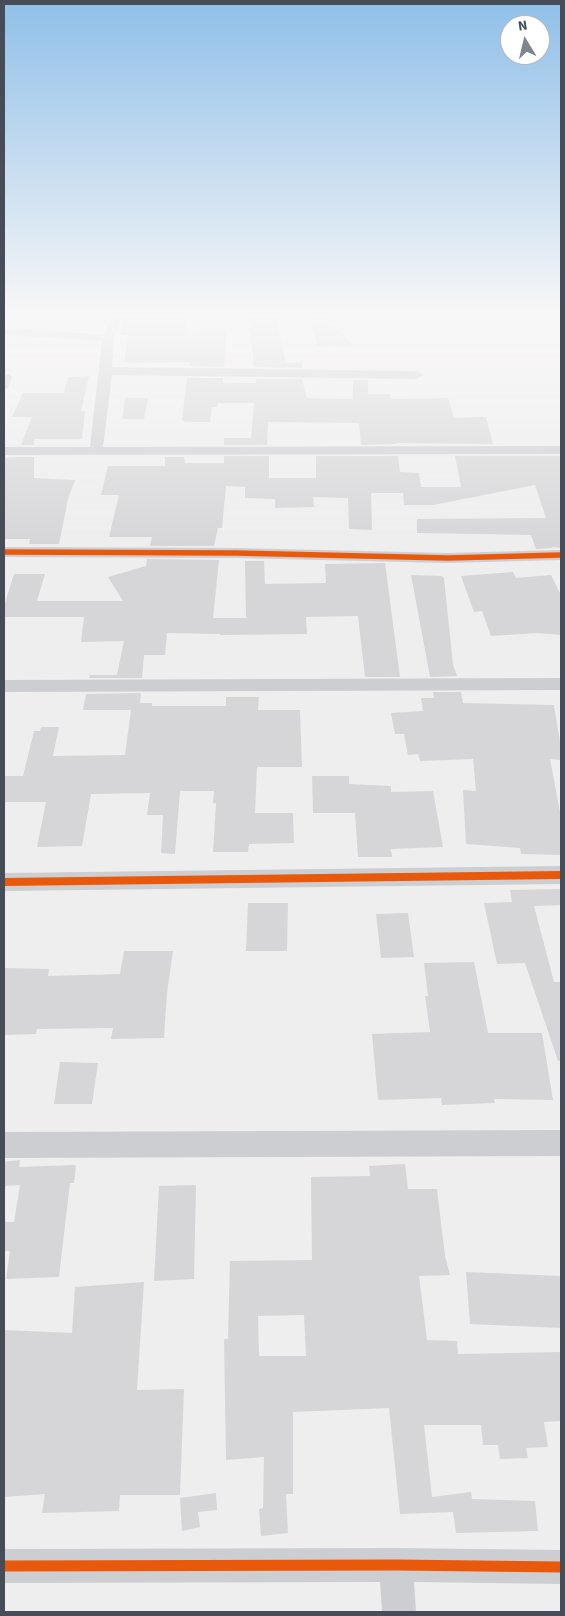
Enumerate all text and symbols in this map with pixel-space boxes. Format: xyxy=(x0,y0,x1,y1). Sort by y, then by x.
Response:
north arrow xyxy=(500,15,550,65)
text: N xyxy=(517,16,529,37)

